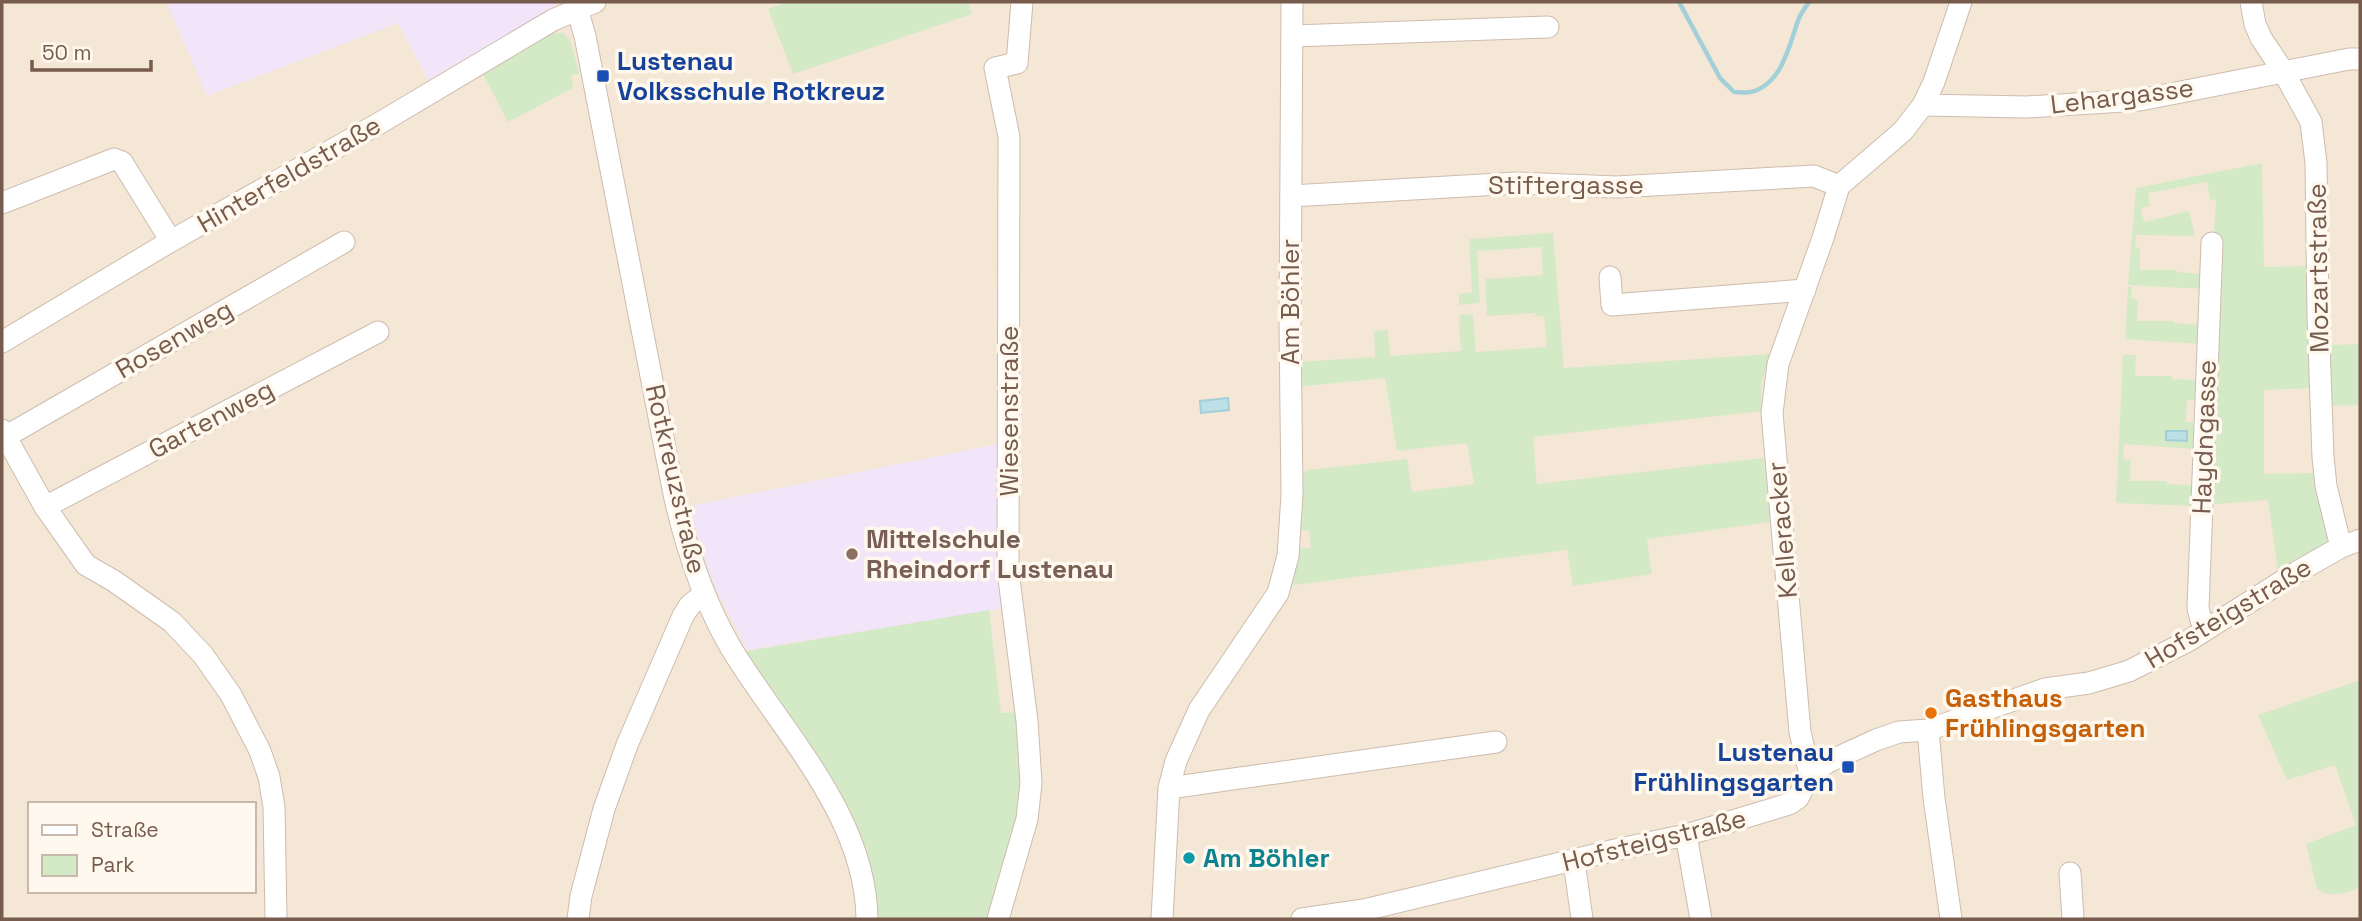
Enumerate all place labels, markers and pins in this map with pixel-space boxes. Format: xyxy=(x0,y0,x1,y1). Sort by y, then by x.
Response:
place label: Lustenau Volksschule Rotkreuz xyxy=(617,44,885,108)
marker: Lustenau Volksschule Rotkreuz xyxy=(595,68,611,84)
place label: Mittelschule Rheindorf Lustenau xyxy=(866,522,1114,586)
marker: Mittelschule Rheindorf Lustenau xyxy=(844,546,860,562)
place label: Gasthaus Frühlingsgarten xyxy=(1945,681,2146,745)
marker: Gasthaus Frühlingsgarten xyxy=(1923,705,1939,721)
place label: Lustenau Frühlingsgarten xyxy=(1633,735,1834,799)
marker: Lustenau Frühlingsgarten xyxy=(1840,759,1856,775)
place label: Am Böhler xyxy=(1203,841,1330,875)
marker: Am Böhler xyxy=(1181,850,1197,866)

